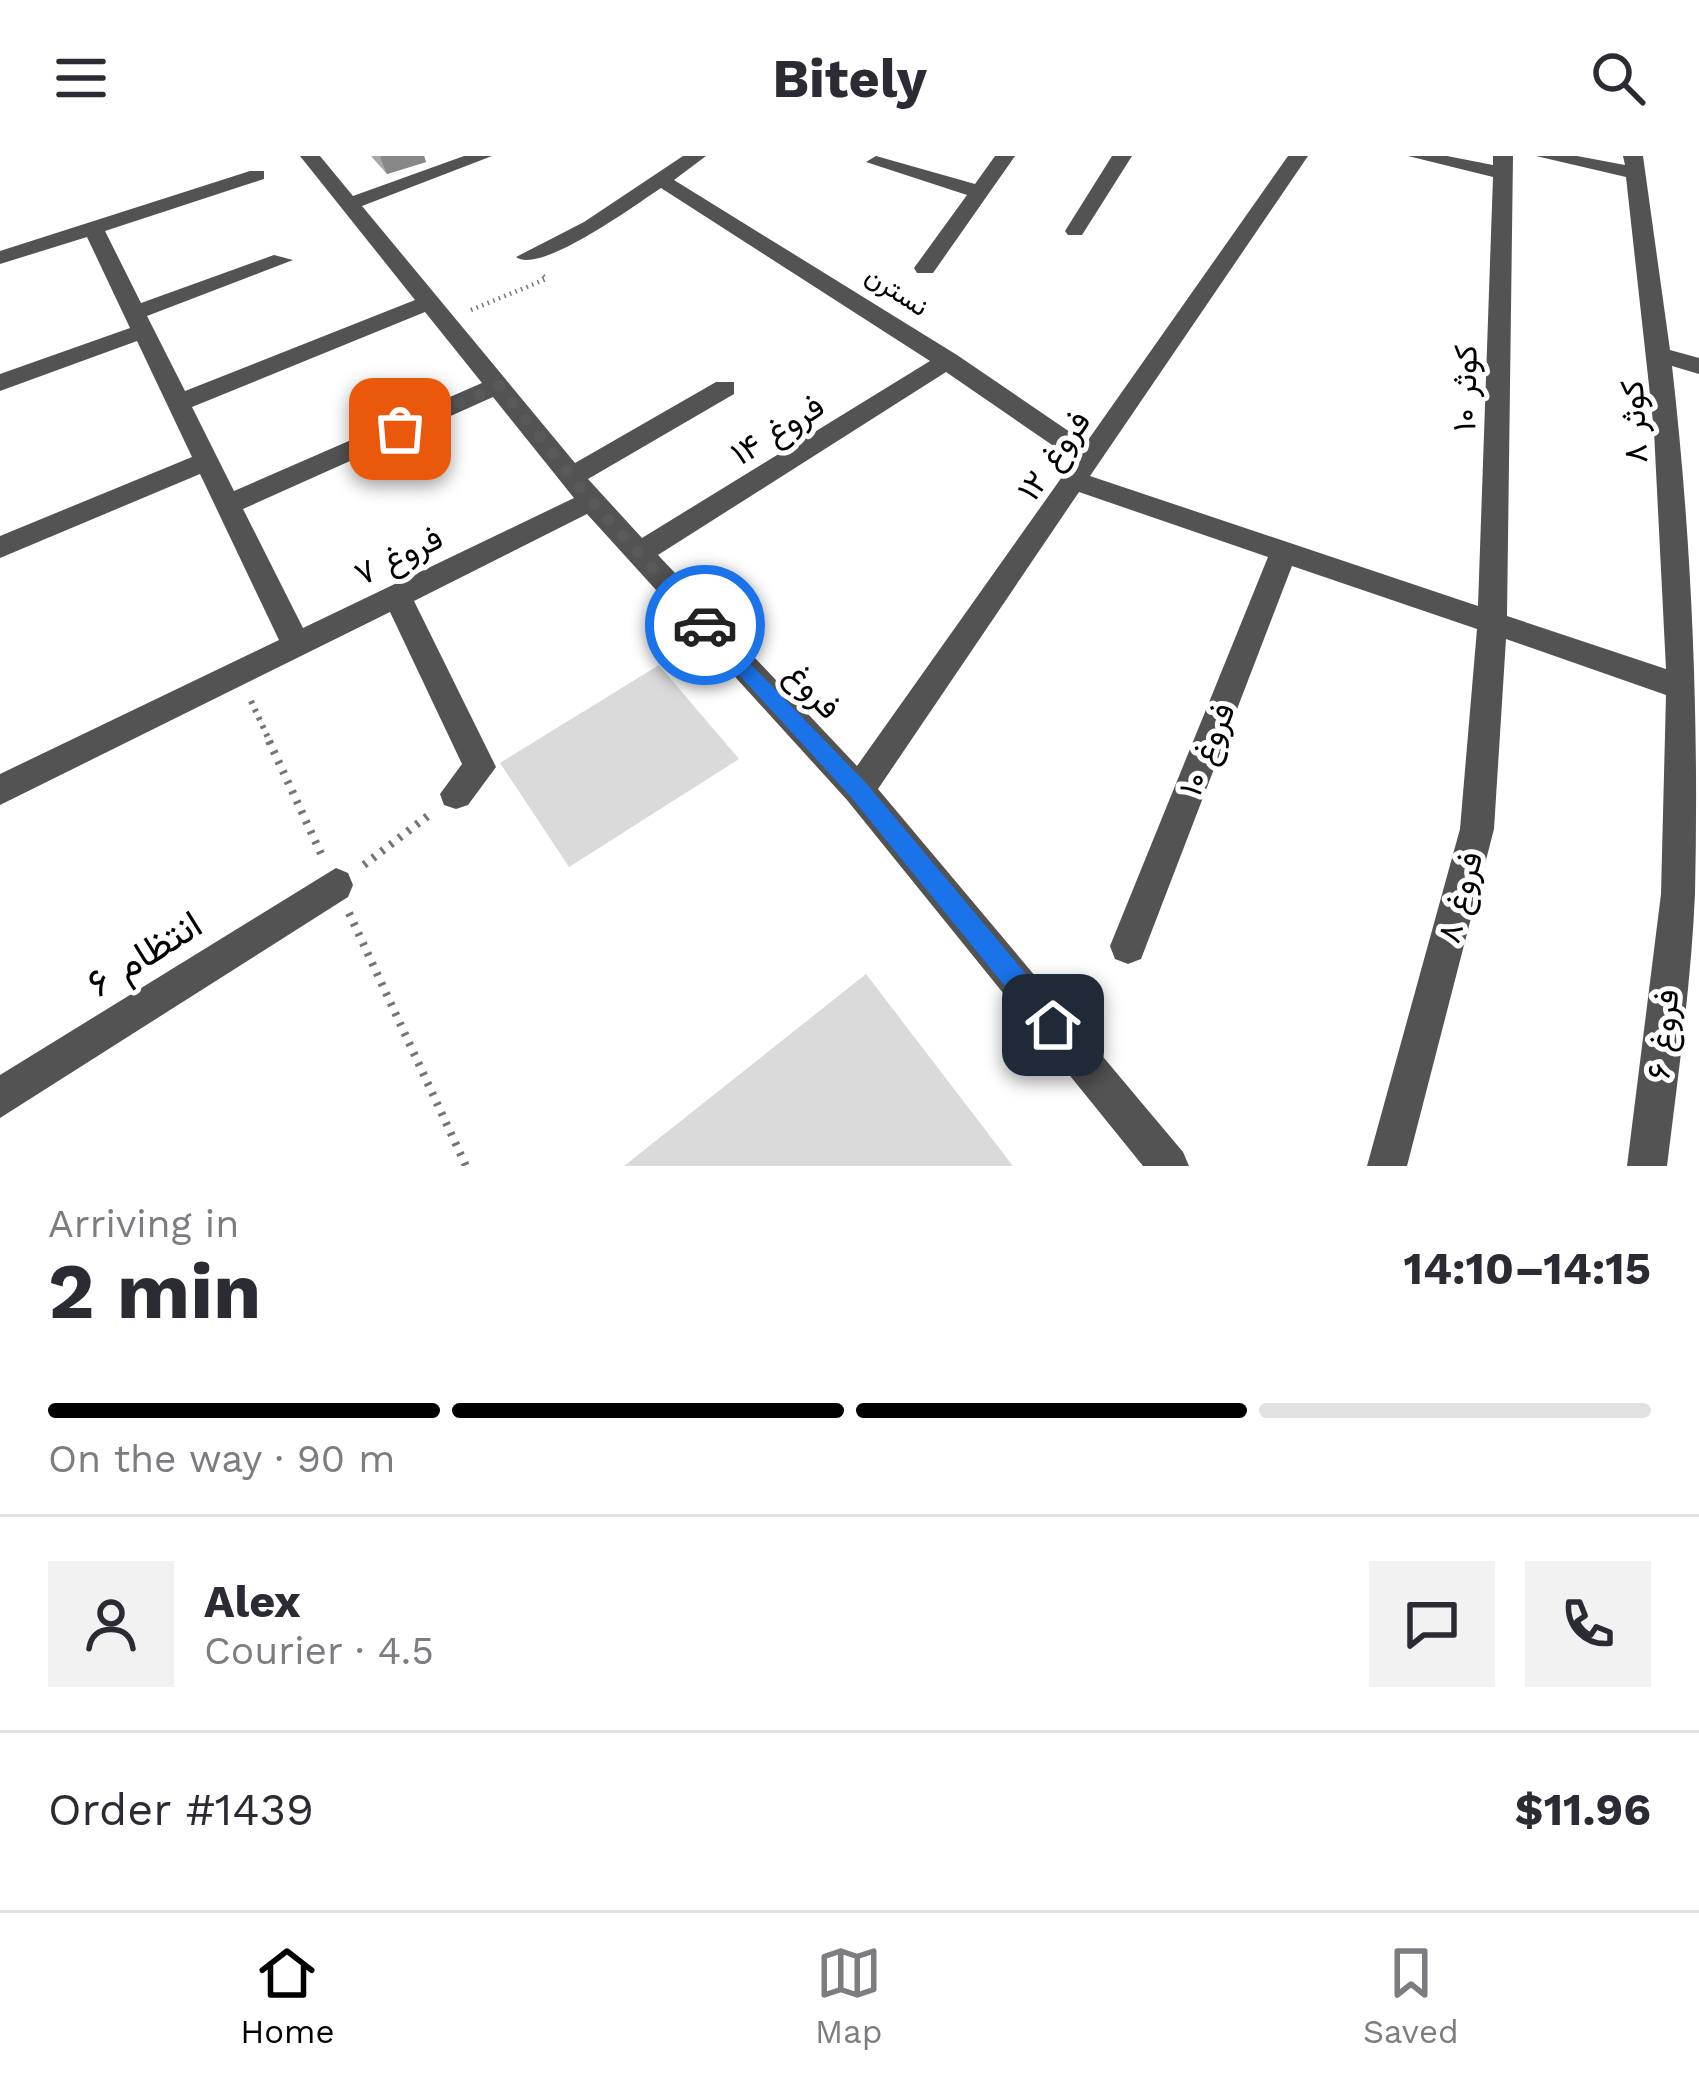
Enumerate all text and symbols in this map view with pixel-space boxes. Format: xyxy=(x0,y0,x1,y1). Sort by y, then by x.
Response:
icon: menu xyxy=(48,45,114,111)
icon: search xyxy=(1585,45,1651,111)
text: Bitely xyxy=(772,47,927,110)
street label: نسترن xyxy=(859,259,934,324)
street label: کوثر ۱۰ xyxy=(1444,344,1486,432)
pin xyxy=(349,378,451,480)
street label: کوثر ۸ xyxy=(1612,380,1656,464)
street label: فروغ ۱۴ xyxy=(724,386,832,476)
icon: bag xyxy=(367,396,433,462)
street label: فروغ ۱۲ xyxy=(1009,403,1101,509)
street label: فروغ ۷ xyxy=(348,518,450,596)
courier xyxy=(645,565,765,685)
icon: car xyxy=(672,592,738,658)
street label: فروغ xyxy=(776,654,849,729)
street label: فروغ ۱۰ xyxy=(1170,697,1246,803)
street label: فروغ ۸ xyxy=(1429,847,1493,948)
street label: انتظام ۶ xyxy=(79,901,211,1008)
pin xyxy=(1002,974,1104,1076)
street label: فروغ ۶ xyxy=(1638,987,1690,1081)
icon: home xyxy=(1020,992,1086,1058)
text: Arriving in xyxy=(48,1201,239,1246)
text: 14:10–14:15 xyxy=(1404,1242,1651,1295)
text: 2 min xyxy=(48,1245,261,1337)
text: On the way · 90 m xyxy=(48,1436,396,1481)
button: person xyxy=(48,1561,174,1687)
button: chat xyxy=(1369,1561,1495,1687)
button: phone xyxy=(1525,1561,1651,1687)
text: Alex xyxy=(204,1575,301,1628)
text: Courier · 4.5 xyxy=(204,1628,434,1673)
text: Order #1439 xyxy=(48,1783,314,1836)
text: $11.96 xyxy=(1515,1783,1651,1836)
tab: Home xyxy=(240,1940,335,2051)
tab: Map xyxy=(815,1940,882,2051)
tab: Saved xyxy=(1363,1940,1459,2051)

